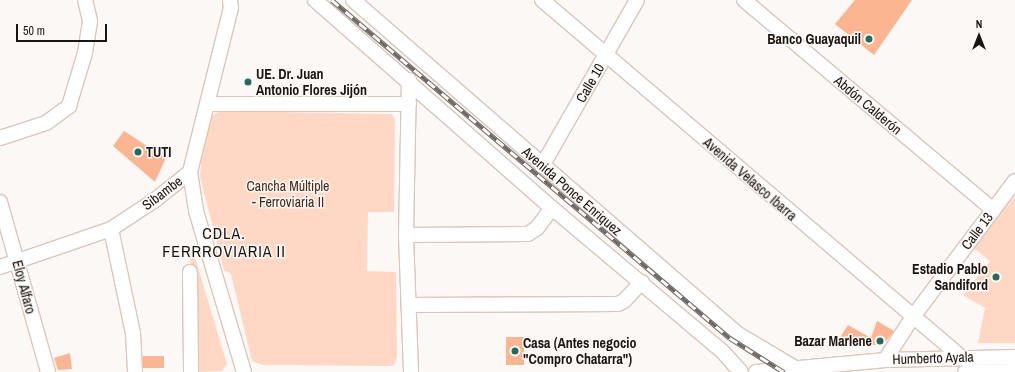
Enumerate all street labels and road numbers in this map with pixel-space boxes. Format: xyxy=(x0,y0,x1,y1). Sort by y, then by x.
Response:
street label: Calle 10 xyxy=(572,61,608,105)
street label: Abdón Calderón xyxy=(831,72,905,138)
street label: Avenida Velasco Ibarra xyxy=(700,134,800,224)
street label: Avenida Ponce Enriquez xyxy=(519,143,625,239)
street label: Sibambe xyxy=(139,172,185,214)
street label: Calle 13 xyxy=(958,209,996,253)
street label: Eloy Alfaro xyxy=(9,258,39,316)
street label: Humberto Ayala xyxy=(892,348,974,368)

